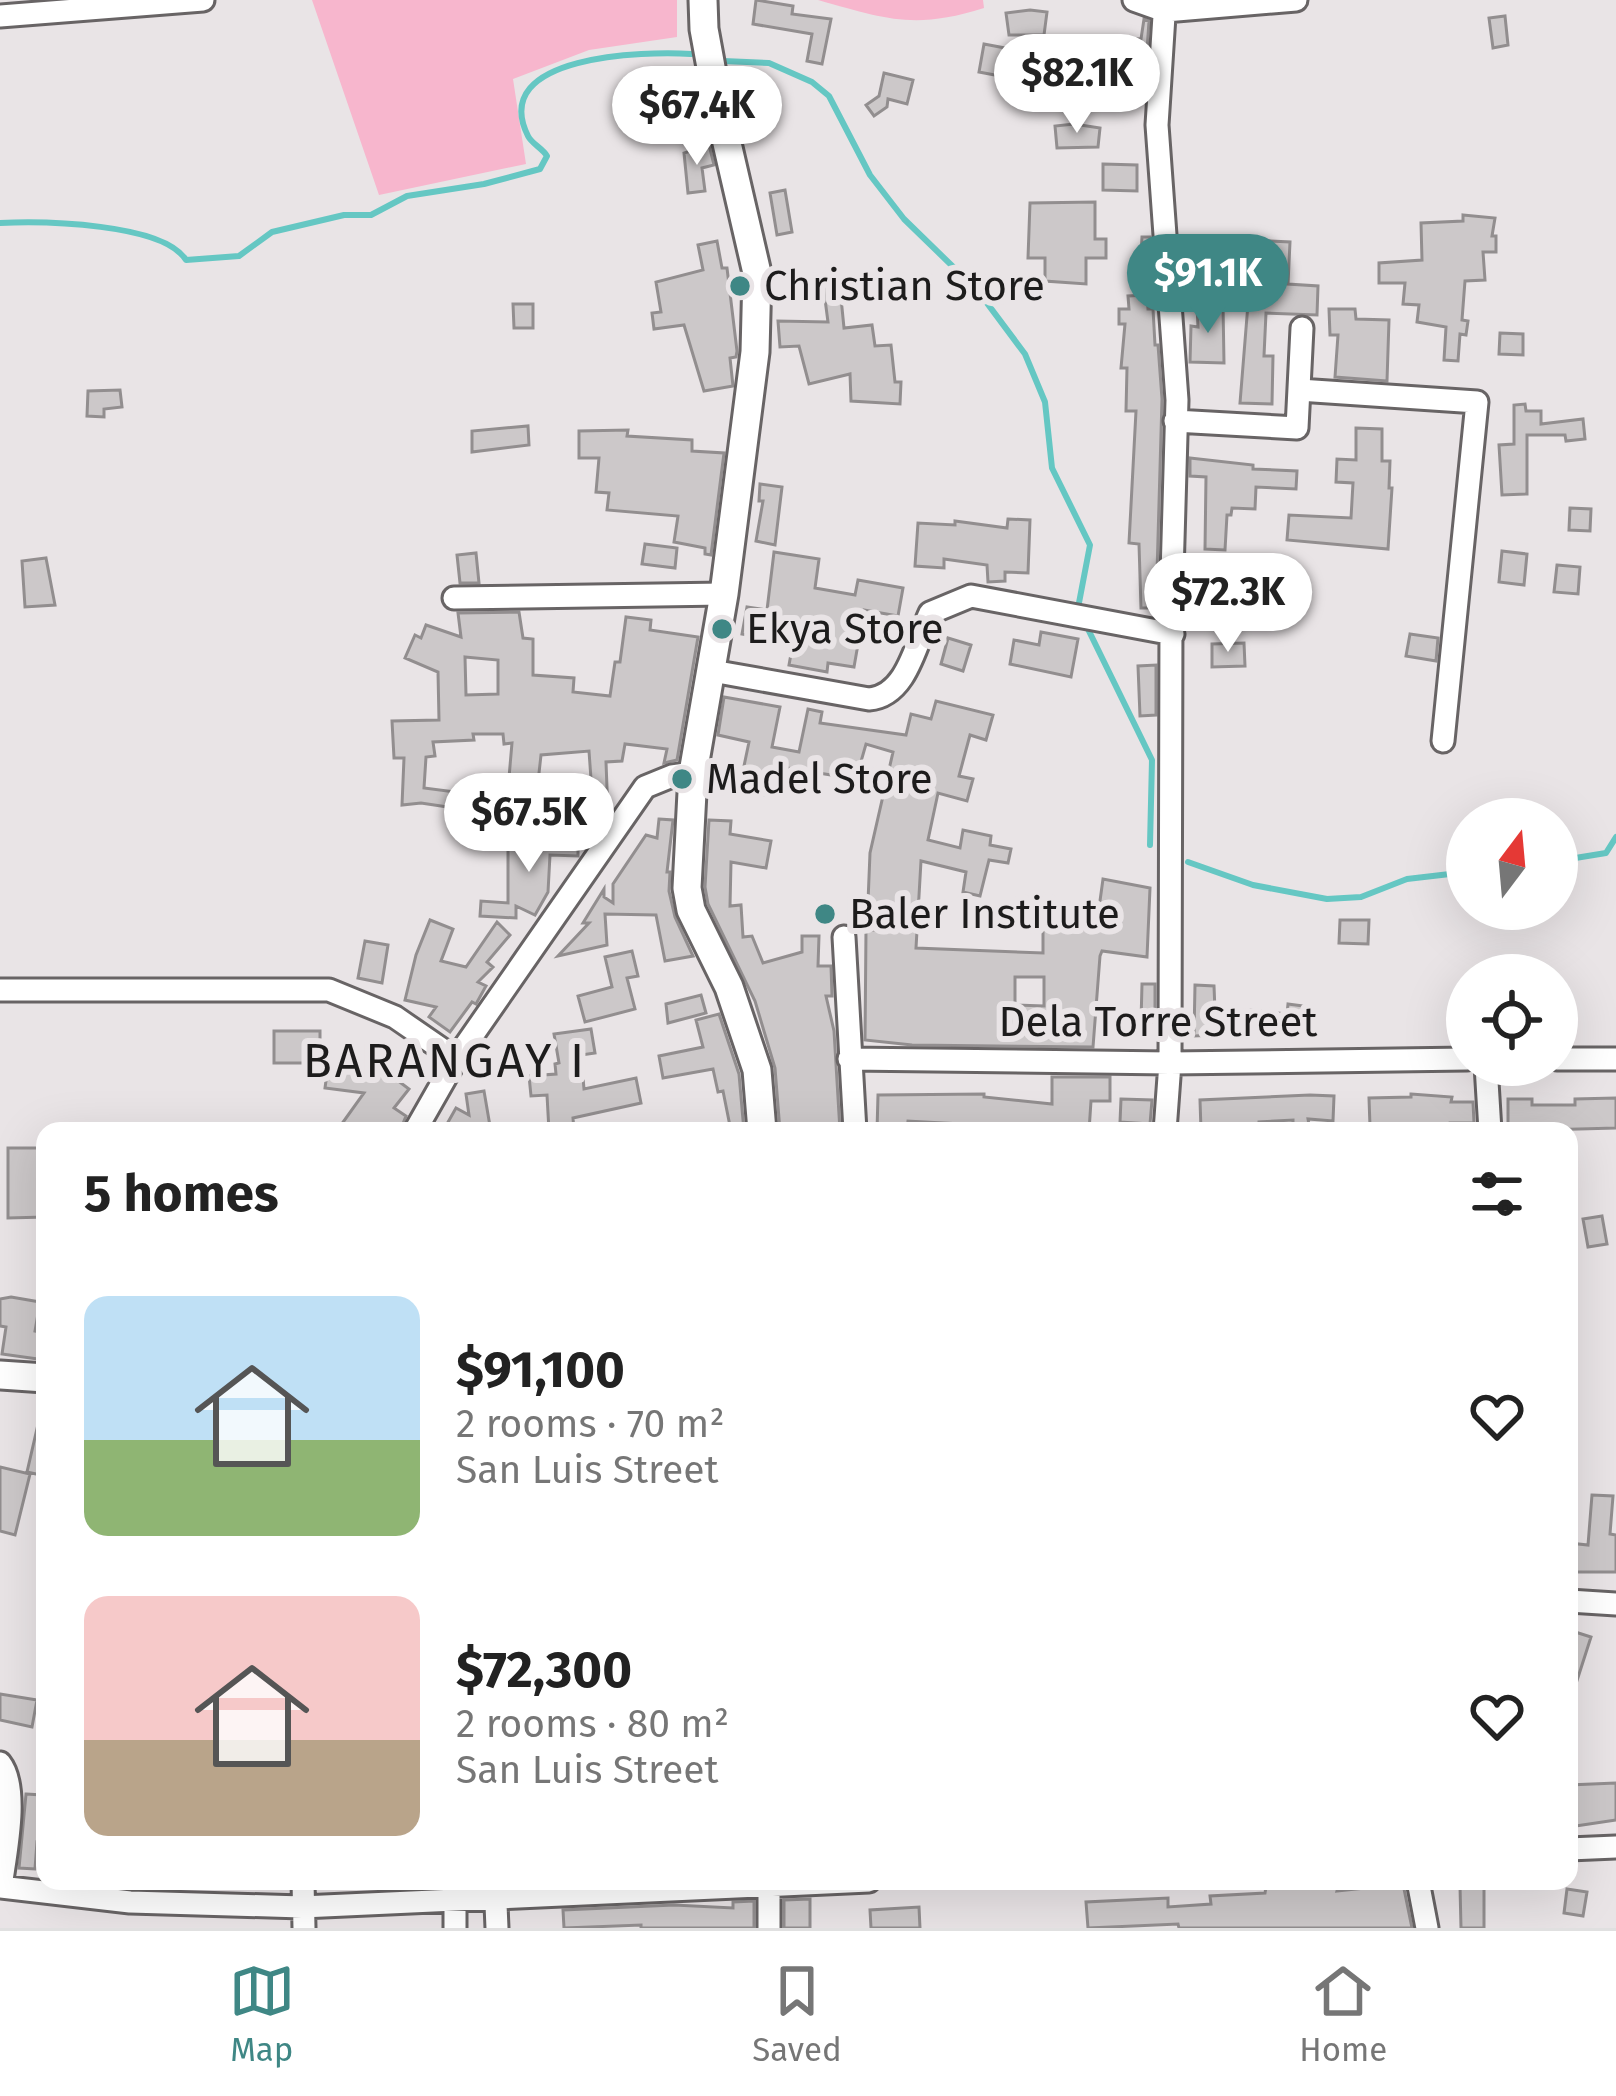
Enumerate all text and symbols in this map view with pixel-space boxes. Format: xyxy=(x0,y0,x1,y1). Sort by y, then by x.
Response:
pin: $82.1K xyxy=(979,34,1175,136)
text: $82.1K xyxy=(1021,50,1133,96)
pin: $67.4K xyxy=(599,66,795,168)
text: $67.4K xyxy=(639,82,755,128)
pin: $91.1K xyxy=(1110,234,1306,336)
text: $91.1K xyxy=(1154,250,1262,296)
place label: Christian Store xyxy=(764,261,1045,311)
marker: Christian Store xyxy=(727,273,753,299)
pin: $72.3K xyxy=(1130,553,1326,655)
text: $72.3K xyxy=(1171,569,1285,615)
place label: Ekya Store xyxy=(746,604,944,654)
marker: Ekya Store xyxy=(709,616,735,642)
place label: Madel Store xyxy=(706,754,933,804)
marker: Madel Store xyxy=(669,766,695,792)
pin: $67.5K xyxy=(431,773,627,875)
text: $67.5K xyxy=(471,789,587,835)
north arrow xyxy=(1446,798,1578,930)
map controls xyxy=(1446,798,1578,1086)
place label: Baler Institute xyxy=(849,889,1120,939)
marker: Baler Institute xyxy=(812,901,838,927)
button: locate xyxy=(1446,954,1578,1086)
street label: Dela Torre Street xyxy=(998,997,1318,1047)
district label: BARANGAY I xyxy=(303,1032,587,1090)
icon: filters xyxy=(1464,1161,1530,1227)
text: 5 homes xyxy=(84,1163,279,1225)
text: $91,100 xyxy=(456,1339,625,1401)
icon: home xyxy=(180,1344,324,1488)
icon: heart xyxy=(1464,1383,1530,1449)
text: 2 rooms · 70 m² xyxy=(456,1401,725,1447)
text: San Luis Street xyxy=(456,1447,719,1493)
text: $72,300 xyxy=(456,1639,632,1701)
icon: home xyxy=(180,1644,324,1788)
icon: heart xyxy=(1464,1683,1530,1749)
text: 2 rooms · 80 m² xyxy=(456,1701,729,1747)
text: San Luis Street xyxy=(456,1747,719,1793)
tab: Map xyxy=(229,1958,295,2070)
tab: Saved xyxy=(752,1958,842,2070)
tab: Home xyxy=(1299,1958,1387,2070)

